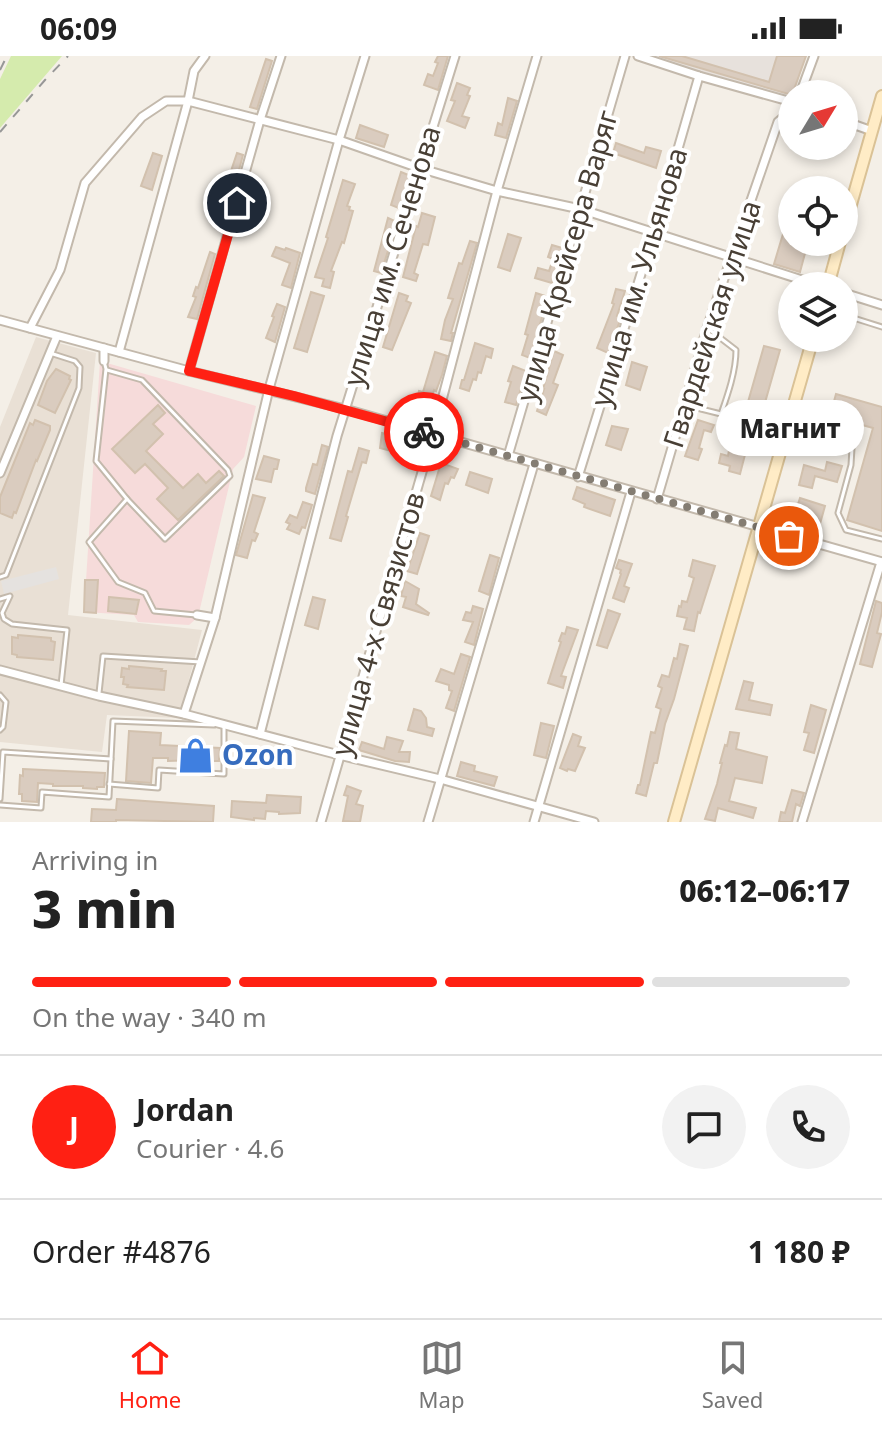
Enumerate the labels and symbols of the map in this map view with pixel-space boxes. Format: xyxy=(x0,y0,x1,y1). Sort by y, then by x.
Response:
north arrow xyxy=(778,80,858,160)
street label: улица Крейсера Варяг xyxy=(506,105,626,406)
street label: улица им. Сеченова xyxy=(333,121,449,391)
street label: улица им. Ульянова xyxy=(581,143,695,411)
pin xyxy=(203,169,271,237)
street label: Гвардейская улица xyxy=(653,195,769,452)
courier xyxy=(384,392,464,472)
callout: Магнит xyxy=(715,400,863,456)
street label: улица 4-х Связистов xyxy=(321,487,433,760)
pin xyxy=(755,502,823,570)
place label: Ozon xyxy=(222,735,294,773)
shop icon: Ozon xyxy=(177,736,215,774)

